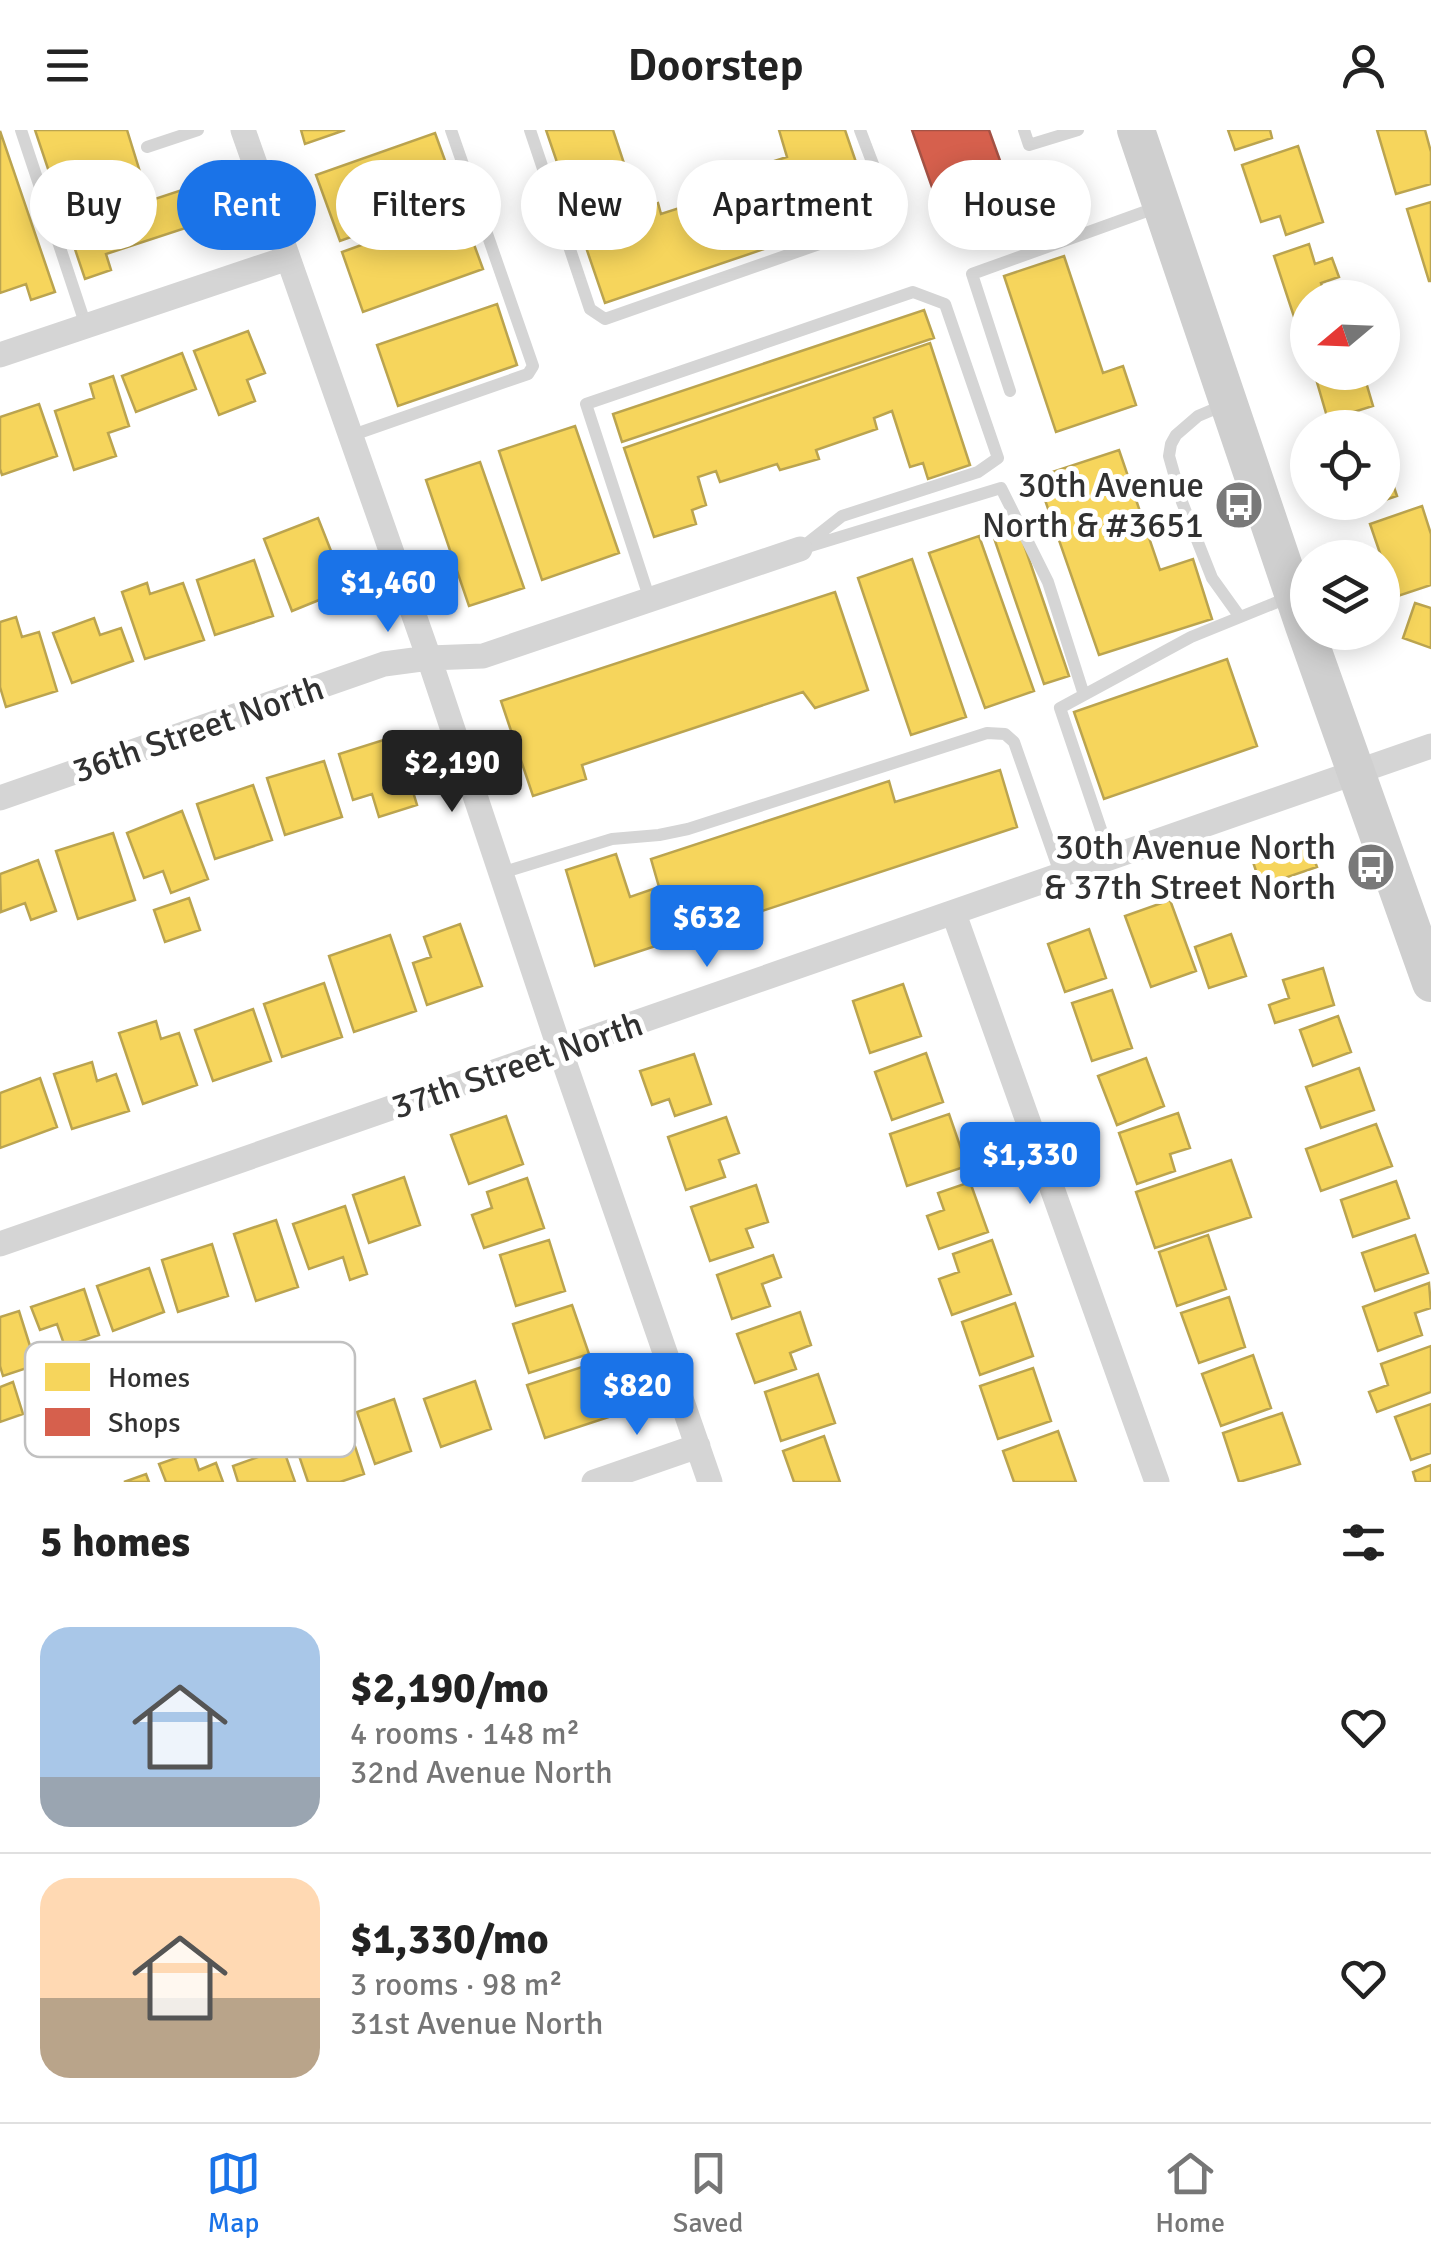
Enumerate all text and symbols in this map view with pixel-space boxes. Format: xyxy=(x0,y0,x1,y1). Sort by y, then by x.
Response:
icon: menu xyxy=(40,38,95,93)
text: Doorstep xyxy=(628,38,803,93)
icon: person xyxy=(1336,38,1391,93)
chip: Buy xyxy=(30,160,157,250)
chip: Rent xyxy=(177,160,316,250)
chip: Filters xyxy=(336,160,501,250)
chip: New xyxy=(521,160,657,250)
chip: Apartment xyxy=(677,160,908,250)
chip: House xyxy=(928,160,1091,250)
north arrow xyxy=(1290,280,1400,390)
map controls xyxy=(1290,280,1400,650)
button: locate xyxy=(1290,410,1400,520)
place label: 30th Avenue North & #3651 xyxy=(982,464,1204,547)
bus stop icon: 30th Avenue North & #3651 xyxy=(1213,479,1265,531)
button: layers xyxy=(1290,540,1400,650)
pin: $1,460 xyxy=(307,550,469,635)
text: $1,460 xyxy=(340,563,436,602)
street label: 36th Street North xyxy=(67,666,329,793)
pin: $2,190 xyxy=(371,730,533,815)
text: $2,190 xyxy=(404,743,500,782)
place label: 30th Avenue North & 37th Street North xyxy=(1044,826,1336,909)
bus stop icon: 30th Avenue North & 37th Street North xyxy=(1345,841,1397,893)
pin: $632 xyxy=(648,885,766,970)
text: $632 xyxy=(672,898,742,937)
street label: 37th Street North xyxy=(386,1002,648,1129)
pin: $1,330 xyxy=(949,1122,1111,1207)
text: $1,330 xyxy=(982,1135,1078,1174)
legend xyxy=(25,1342,355,1457)
pin: $820 xyxy=(578,1353,696,1438)
text: Homes xyxy=(108,1361,190,1395)
text: $820 xyxy=(602,1366,672,1405)
text: Shops xyxy=(108,1406,180,1440)
icon: filters xyxy=(1336,1515,1391,1570)
text: 5 homes xyxy=(40,1517,190,1568)
text: $2,190/mo xyxy=(350,1663,549,1714)
icon: home xyxy=(120,1667,240,1787)
icon: heart xyxy=(1336,1700,1391,1755)
text: 4 rooms · 148 m² xyxy=(350,1714,580,1753)
text: 32nd Avenue North xyxy=(350,1753,613,1792)
text: $1,330/mo xyxy=(350,1914,549,1965)
icon: home xyxy=(120,1918,240,2038)
icon: heart xyxy=(1336,1951,1391,2006)
text: 3 rooms · 98 m² xyxy=(350,1965,563,2004)
text: 31st Avenue North xyxy=(350,2004,603,2043)
tab: Map xyxy=(206,2146,261,2240)
tab: Saved xyxy=(673,2146,743,2240)
tab: Home xyxy=(1155,2146,1225,2240)

